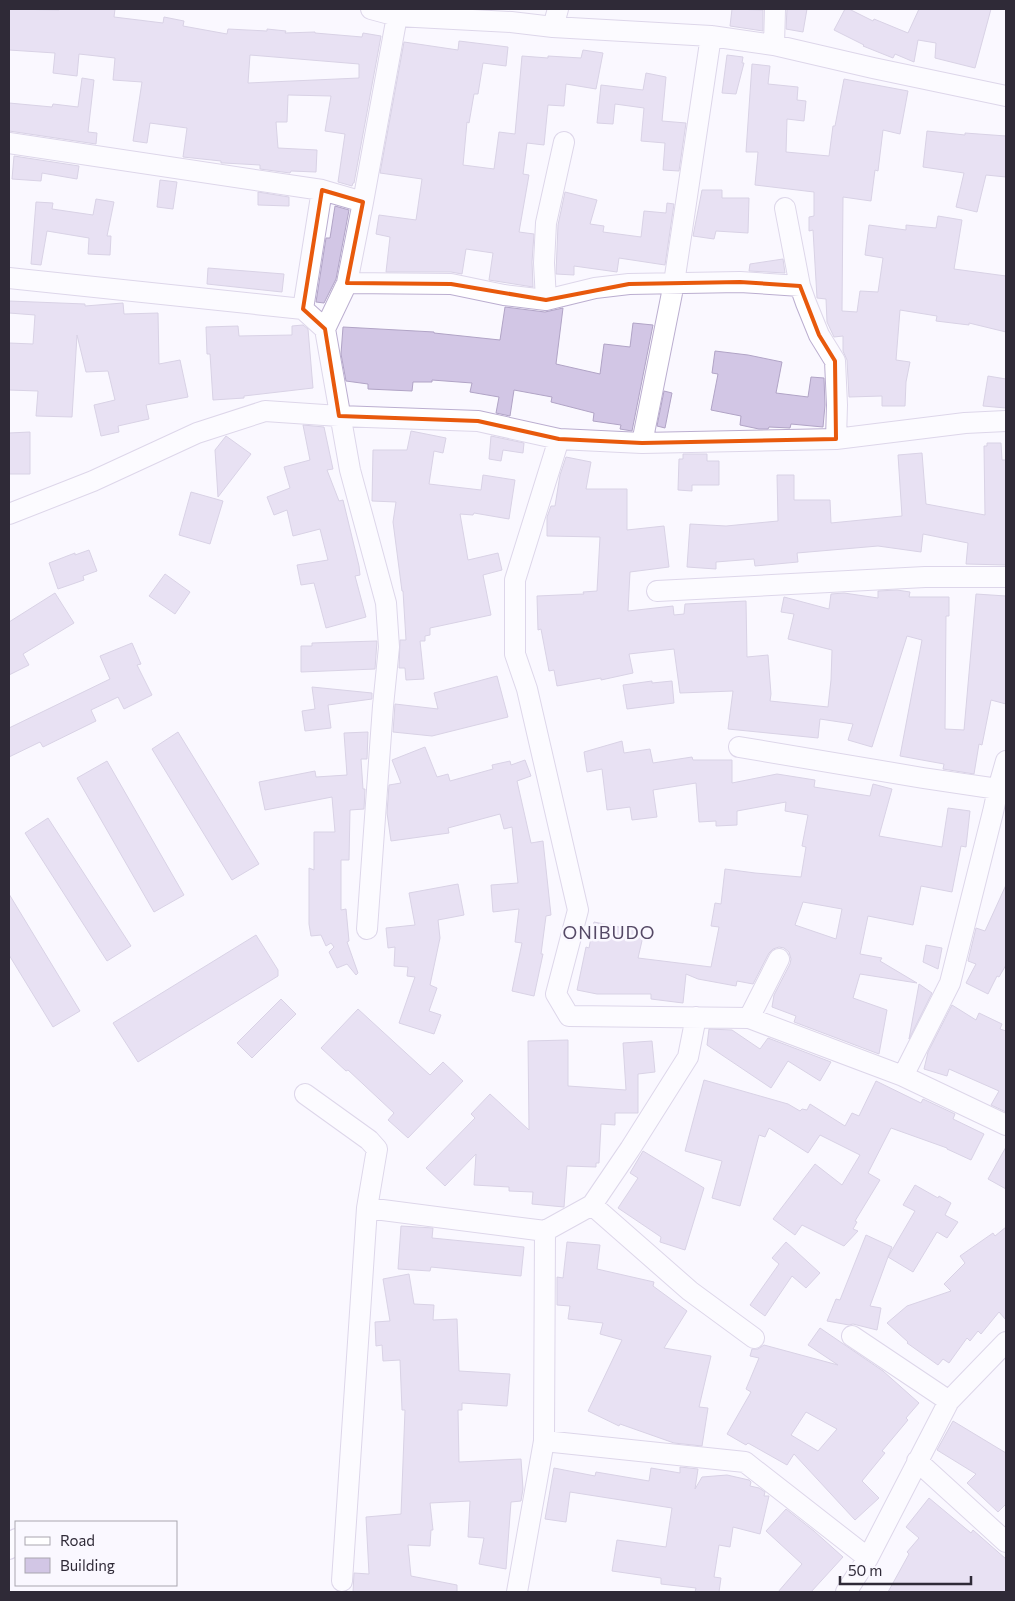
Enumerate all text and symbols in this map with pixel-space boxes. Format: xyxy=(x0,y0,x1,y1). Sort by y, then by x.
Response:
district label: ONIBUDO xyxy=(562,921,656,943)
legend xyxy=(15,1521,178,1586)
text: Road xyxy=(60,1531,95,1549)
scale bar xyxy=(840,1554,971,1586)
text: Building xyxy=(60,1556,115,1574)
text: 50 m xyxy=(848,1561,882,1579)

